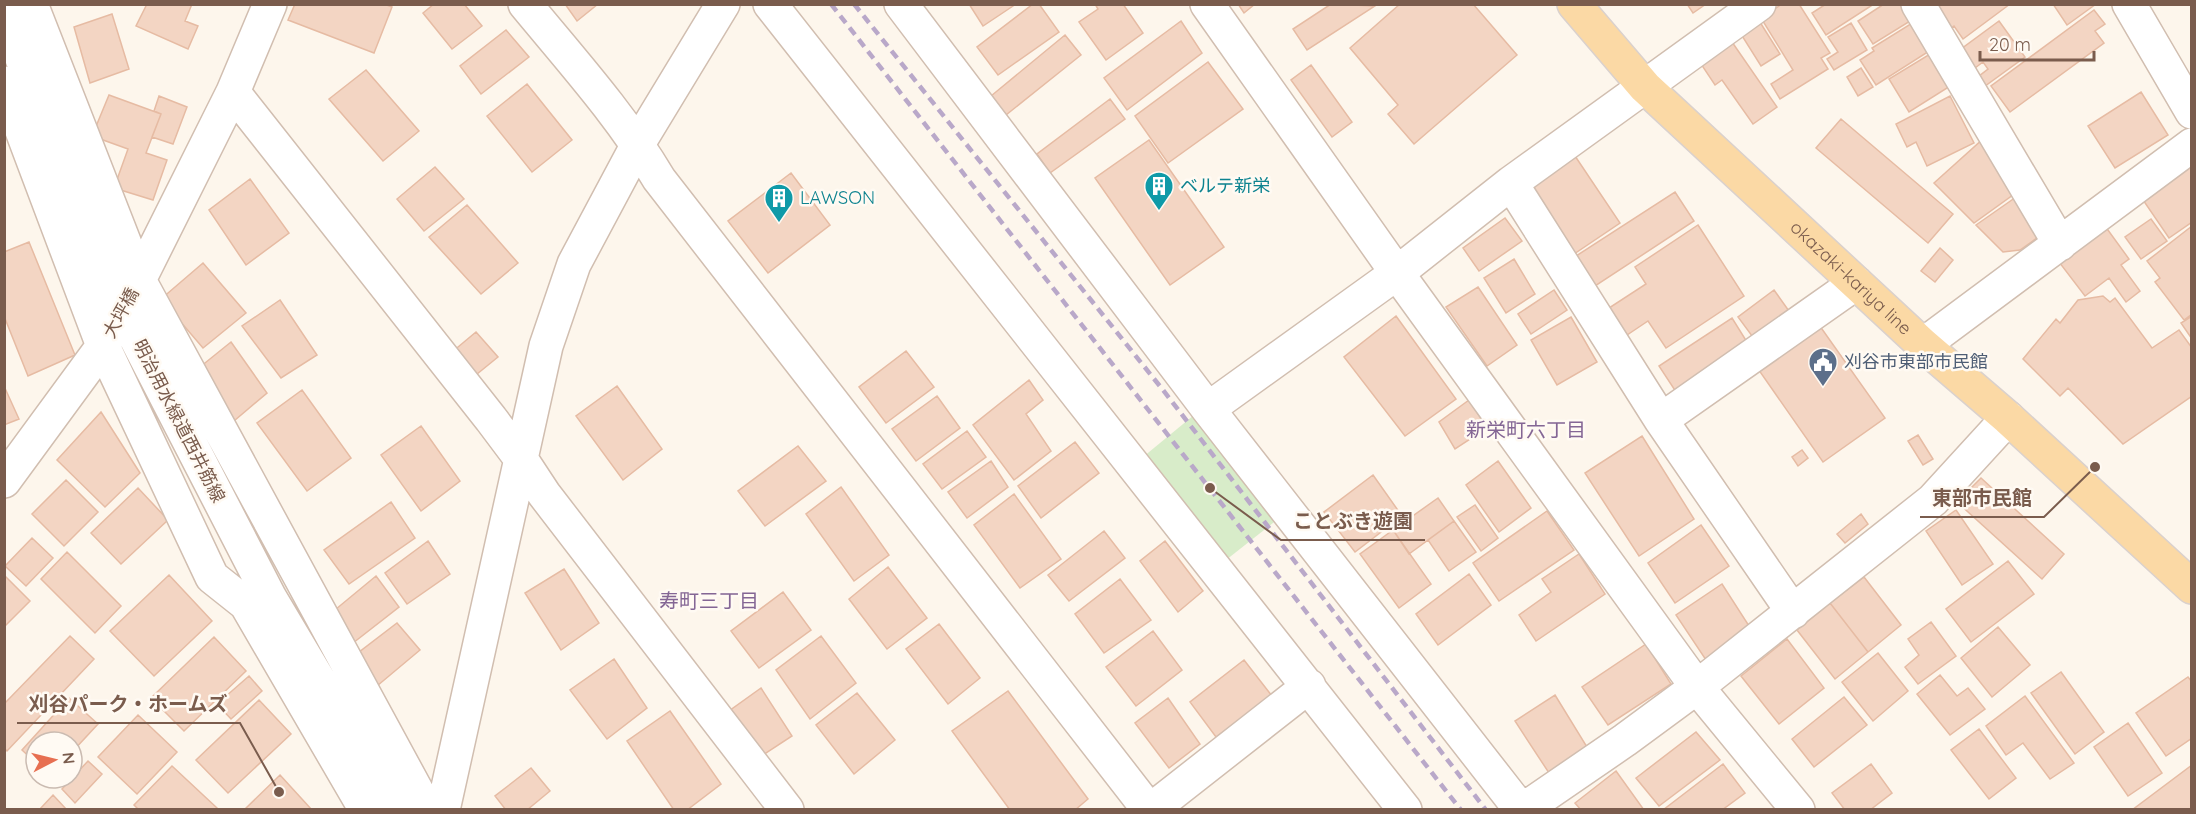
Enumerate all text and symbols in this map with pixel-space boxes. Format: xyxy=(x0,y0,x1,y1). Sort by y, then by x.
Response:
scale bar xyxy=(1980,24,2094,62)
text: 20 m xyxy=(1989,33,2031,56)
building icon: ベルテ新栄 xyxy=(1143,170,1175,212)
place label: ベルテ新栄 xyxy=(1180,174,1270,197)
building icon: LAWSON xyxy=(763,182,795,224)
place label: LAWSON xyxy=(800,186,875,209)
street label: okazaki-kariya line xyxy=(1786,216,1917,340)
street label: 大坪橋 xyxy=(97,284,144,342)
street label: 明治用水緑道西井筋線 xyxy=(128,335,231,506)
public building icon: 刈谷市東部市民館 xyxy=(1807,346,1839,388)
place label: 刈谷市東部市民館 xyxy=(1844,350,1988,373)
district label: 新栄町六丁目 xyxy=(1466,417,1586,442)
callout: 東部市民館 xyxy=(1920,479,2044,517)
text: 東部市民館 xyxy=(1932,485,2032,510)
callout: ことぶき遊園 xyxy=(1281,502,1425,540)
text: ことぶき遊園 xyxy=(1293,508,1413,533)
district label: 寿町三丁目 xyxy=(659,588,759,613)
callout: 刈谷パーク・ホームズ xyxy=(17,685,240,723)
text: 刈谷パーク・ホームズ xyxy=(29,691,228,716)
north arrow xyxy=(24,730,84,790)
text: N xyxy=(58,751,80,765)

